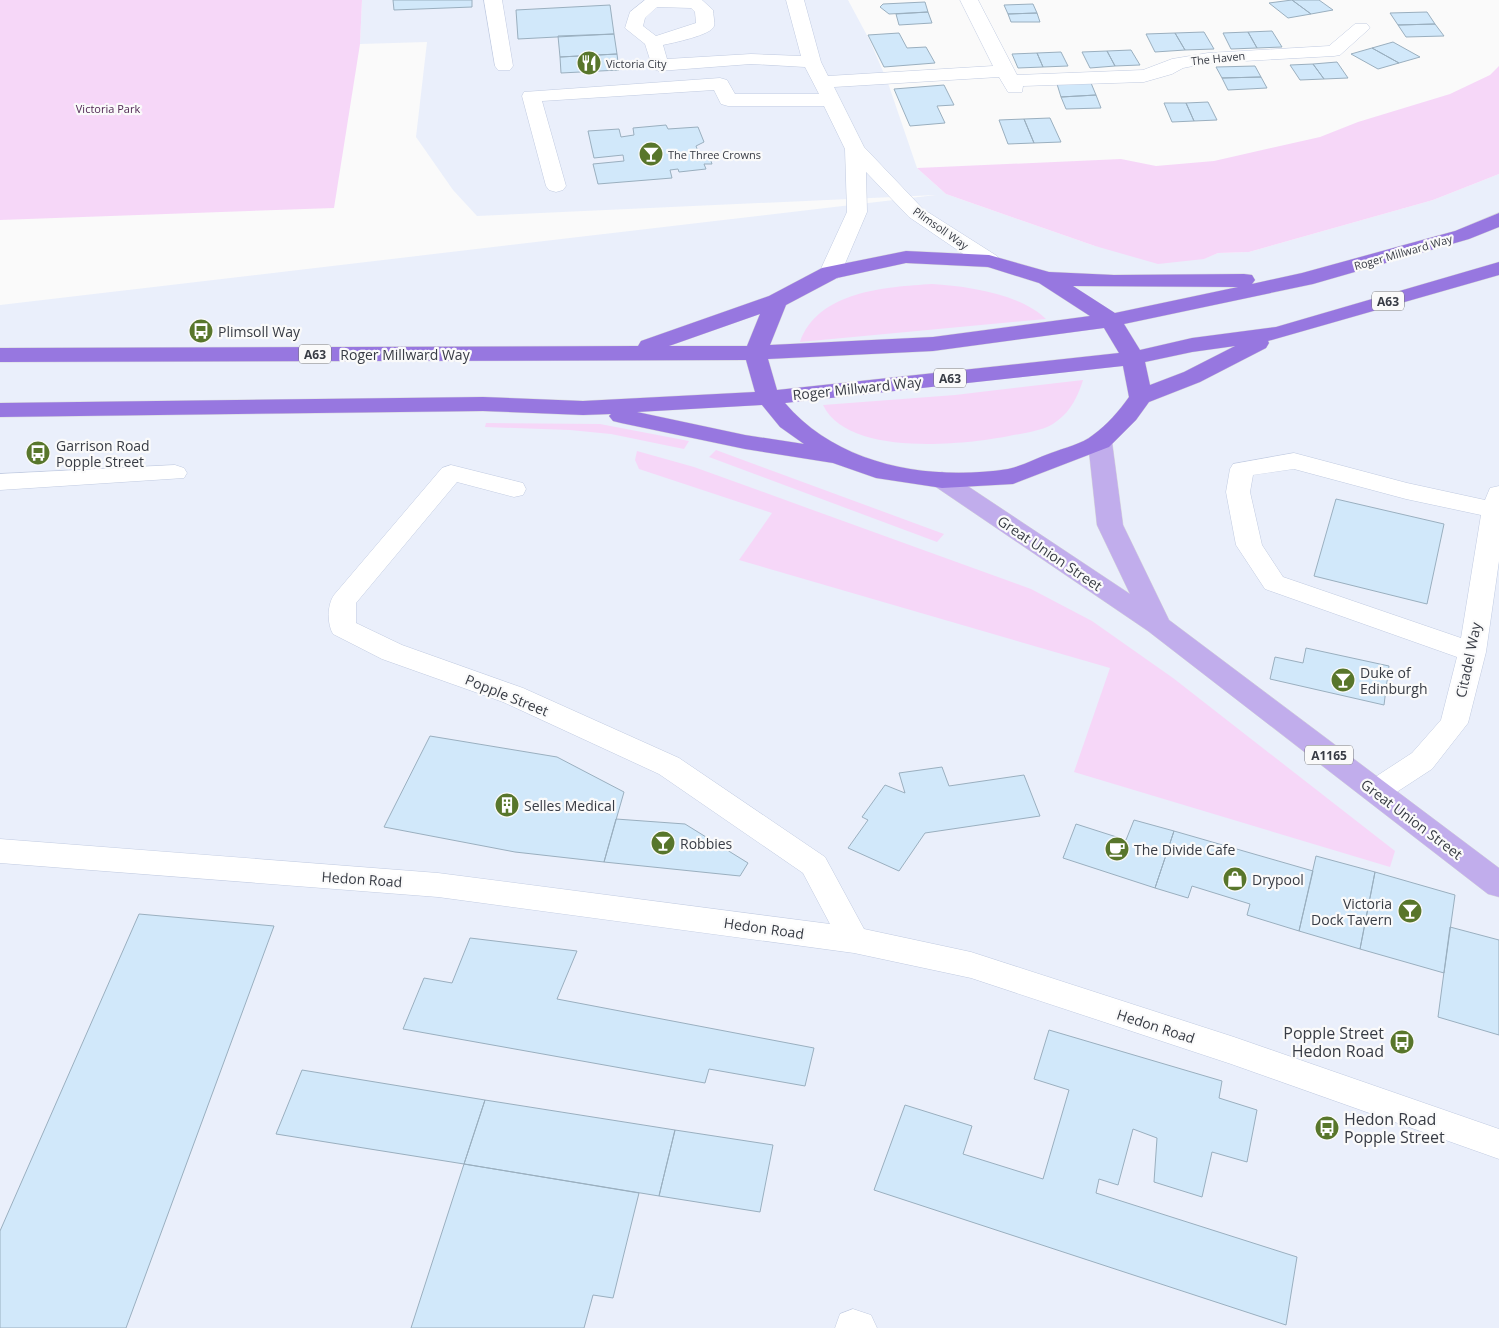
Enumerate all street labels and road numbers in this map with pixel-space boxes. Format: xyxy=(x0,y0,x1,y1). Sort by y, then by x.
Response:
street label: The Haven xyxy=(1190,48,1246,68)
street label: Plimsoll Way xyxy=(910,203,972,253)
street label: Roger Millward Way xyxy=(1352,231,1454,273)
road number: A63 xyxy=(1372,292,1404,310)
road number: A63 xyxy=(299,344,331,364)
street label: Roger Millward Way xyxy=(340,345,471,364)
road number: A63 xyxy=(934,368,966,388)
street label: Roger Millward Way xyxy=(792,372,923,404)
street label: Great Union Street xyxy=(994,511,1106,595)
street label: Citadel Way xyxy=(1451,620,1485,699)
street label: Popple Street xyxy=(463,670,551,720)
road number: A1165 xyxy=(1305,746,1353,764)
street label: Great Union Street xyxy=(1357,775,1467,863)
street label: Hedon Road xyxy=(321,867,403,891)
street label: Hedon Road xyxy=(723,913,805,943)
street label: Hedon Road xyxy=(1115,1004,1197,1048)

